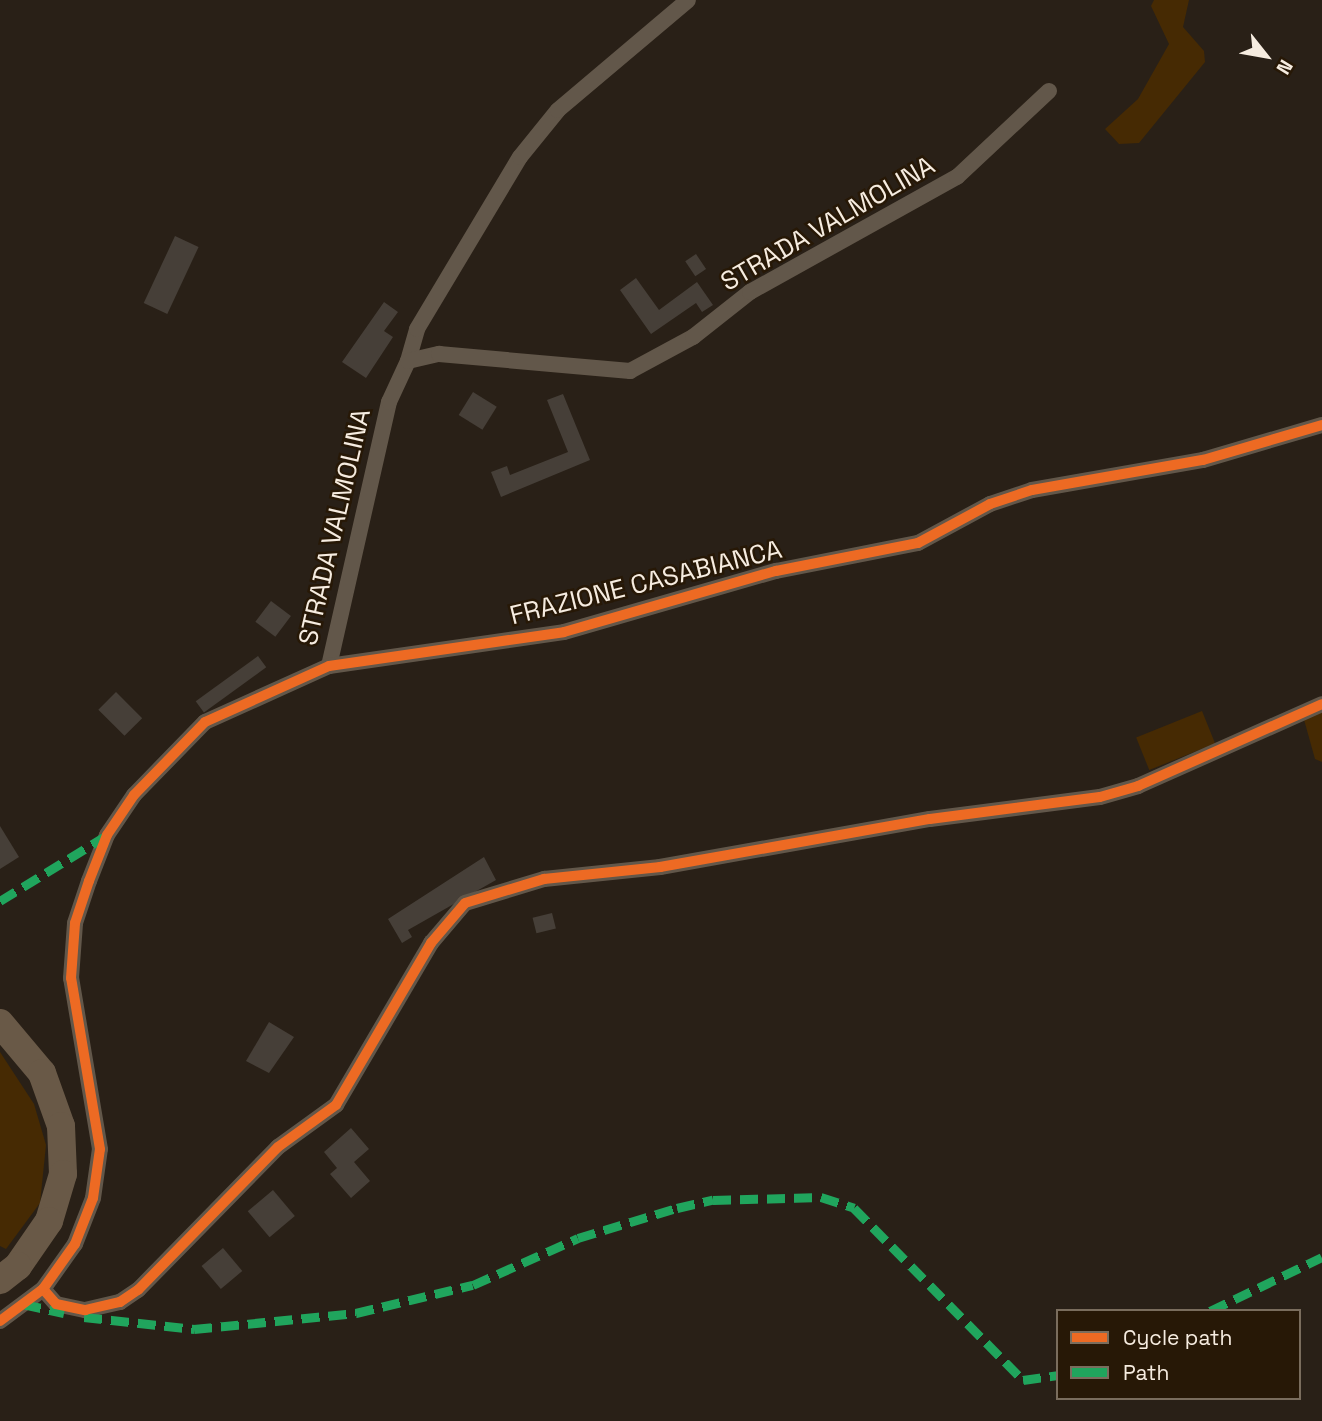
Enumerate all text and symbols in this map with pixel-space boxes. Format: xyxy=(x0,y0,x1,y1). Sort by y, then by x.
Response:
north arrow xyxy=(1231,21,1301,91)
text: N xyxy=(1270,55,1298,79)
street label: STRADA VALMOLINA xyxy=(715,150,941,298)
street label: STRADA VALMOLINA xyxy=(293,405,377,649)
street label: FRAZIONE CASABIANCA xyxy=(507,534,785,632)
legend xyxy=(1056,1309,1301,1400)
text: Cycle path xyxy=(1123,1324,1232,1351)
text: Path xyxy=(1123,1359,1169,1386)

